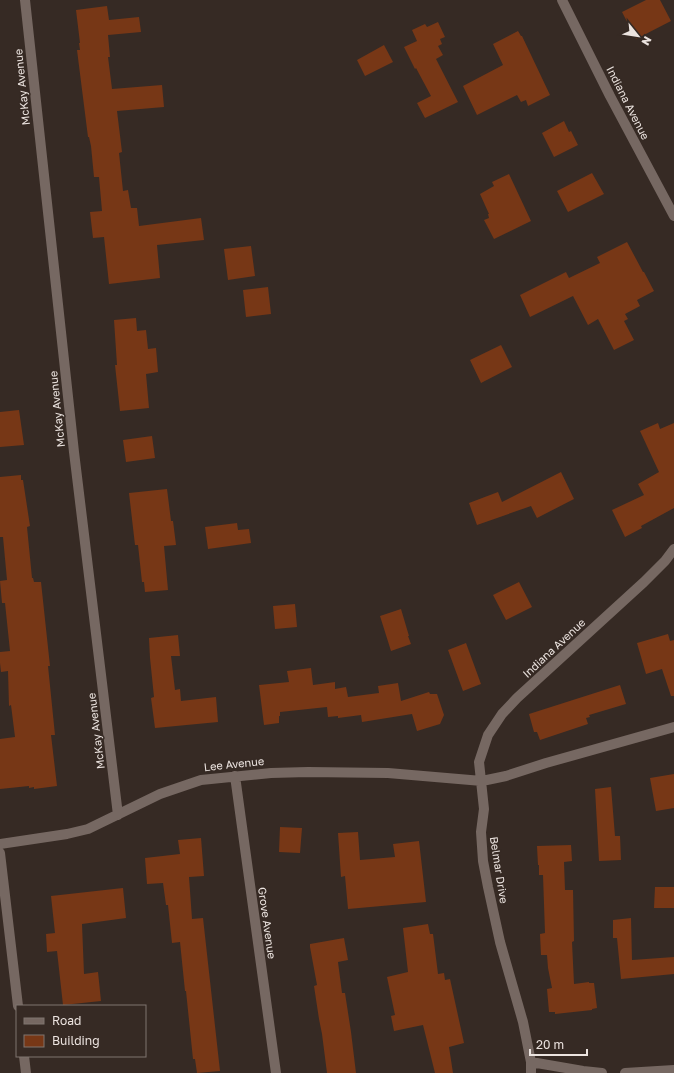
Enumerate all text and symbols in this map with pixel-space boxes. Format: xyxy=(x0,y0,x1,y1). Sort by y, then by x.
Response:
north arrow xyxy=(618,16,658,56)
text: N xyxy=(639,34,655,48)
street label: McKay Avenue xyxy=(11,48,32,126)
street label: Indiana Avenue xyxy=(604,64,653,142)
street label: McKay Avenue xyxy=(46,370,67,448)
street label: Indiana Avenue xyxy=(520,615,588,680)
street label: McKay Avenue xyxy=(84,692,107,770)
street label: Lee Avenue xyxy=(203,754,265,773)
street label: Belmar Drive xyxy=(488,836,511,904)
street label: Grove Avenue xyxy=(256,886,279,960)
legend xyxy=(16,1005,146,1057)
text: Road xyxy=(52,1013,81,1028)
scale bar xyxy=(530,1031,587,1057)
text: Building xyxy=(52,1033,100,1048)
text: 20 m xyxy=(536,1037,564,1052)

